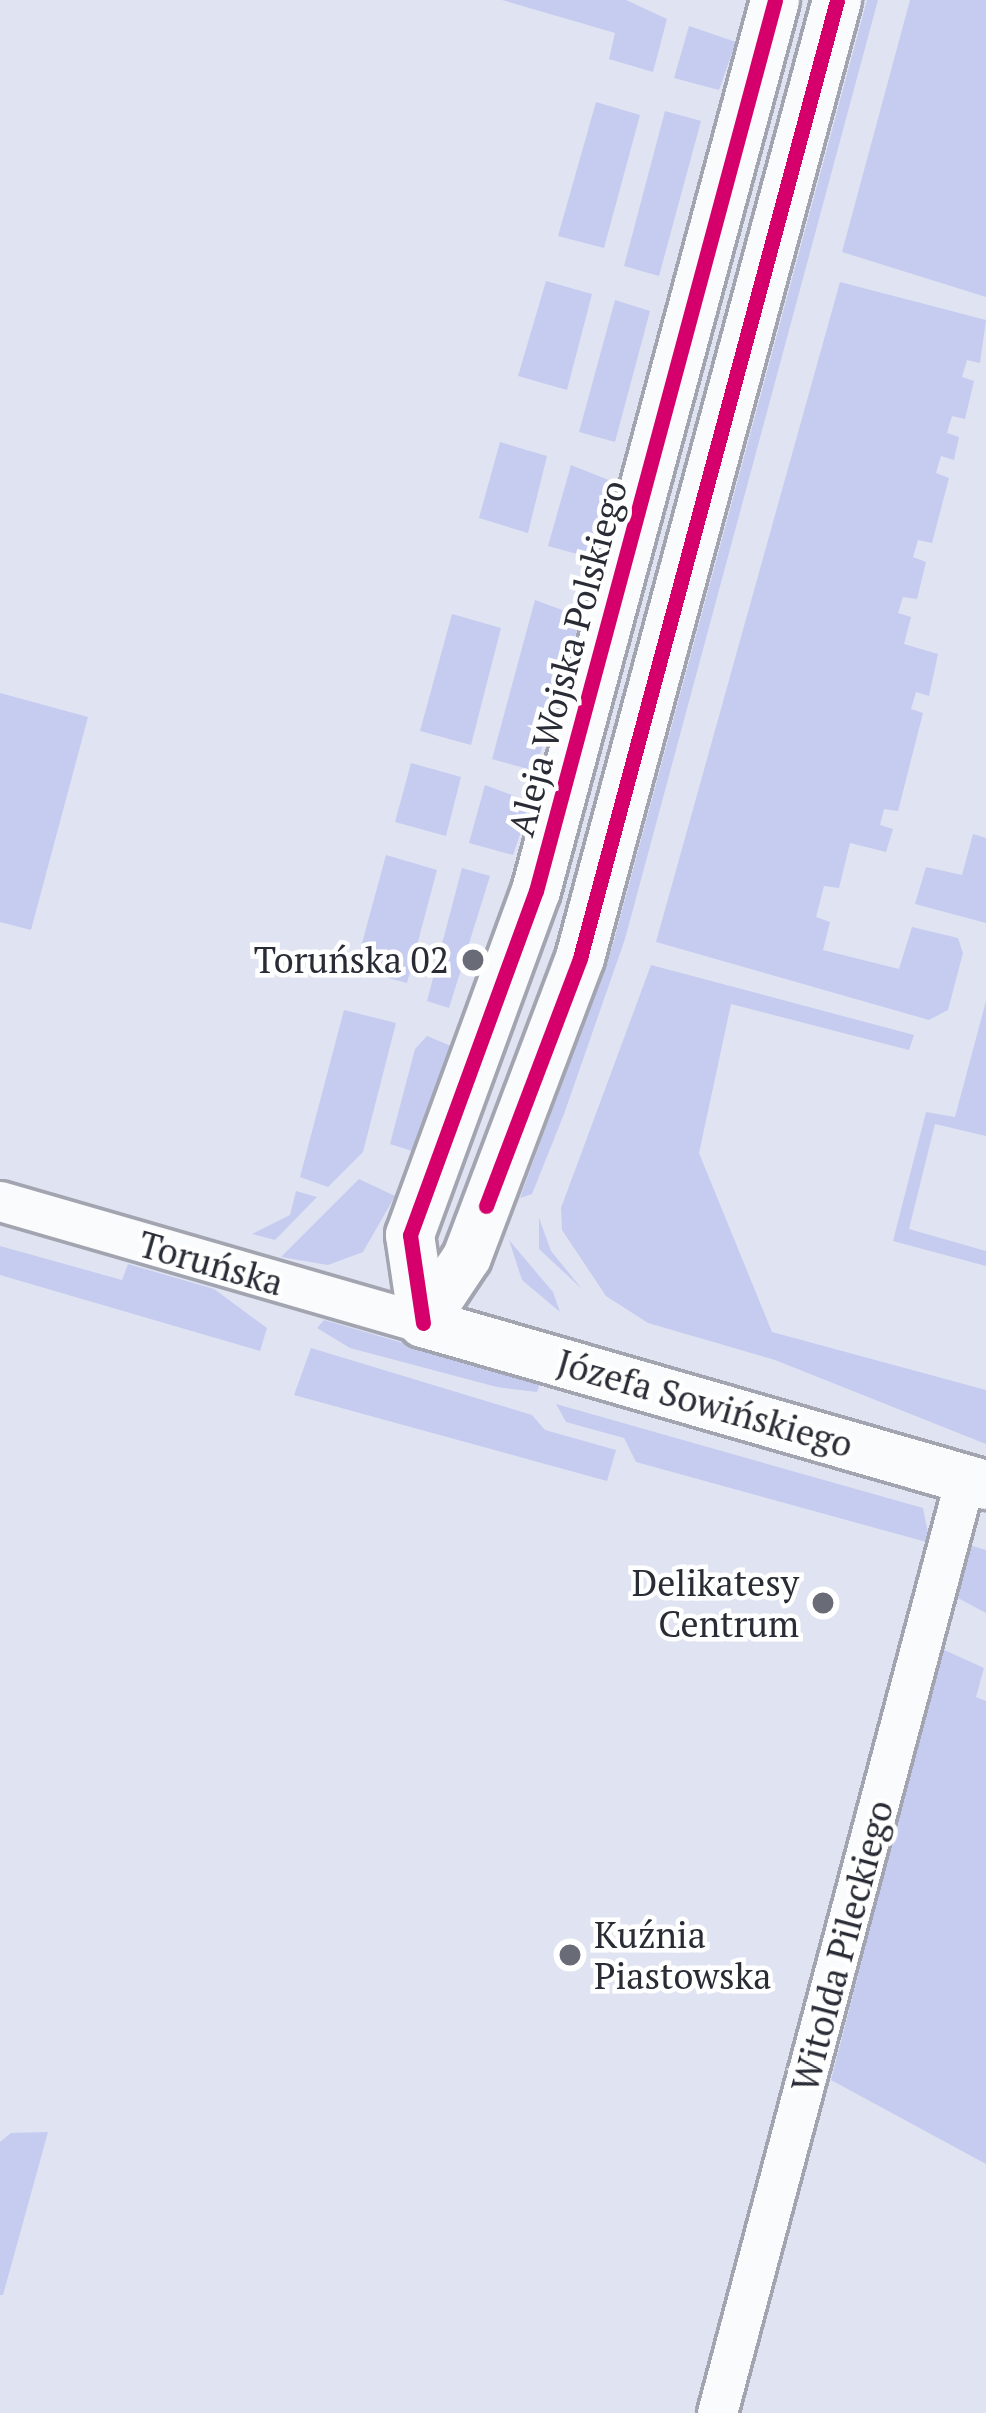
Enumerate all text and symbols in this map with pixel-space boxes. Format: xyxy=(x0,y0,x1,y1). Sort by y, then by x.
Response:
street label: Aleja Wojska Polskiego xyxy=(499,475,635,841)
place label: Toruńska 02 xyxy=(254,938,449,982)
marker: Toruńska 02 xyxy=(460,947,486,973)
street label: Toruńska xyxy=(134,1222,288,1304)
street label: Józefa Sowińskiego xyxy=(552,1340,858,1466)
place label: Delikatesy Centrum xyxy=(632,1560,799,1645)
marker: Delikatesy Centrum xyxy=(810,1590,836,1616)
street label: Witolda Pileckiego xyxy=(782,1796,902,2096)
place label: Kuźnia Piastowska xyxy=(594,1912,771,1997)
marker: Kuźnia Piastowska xyxy=(557,1942,583,1968)

